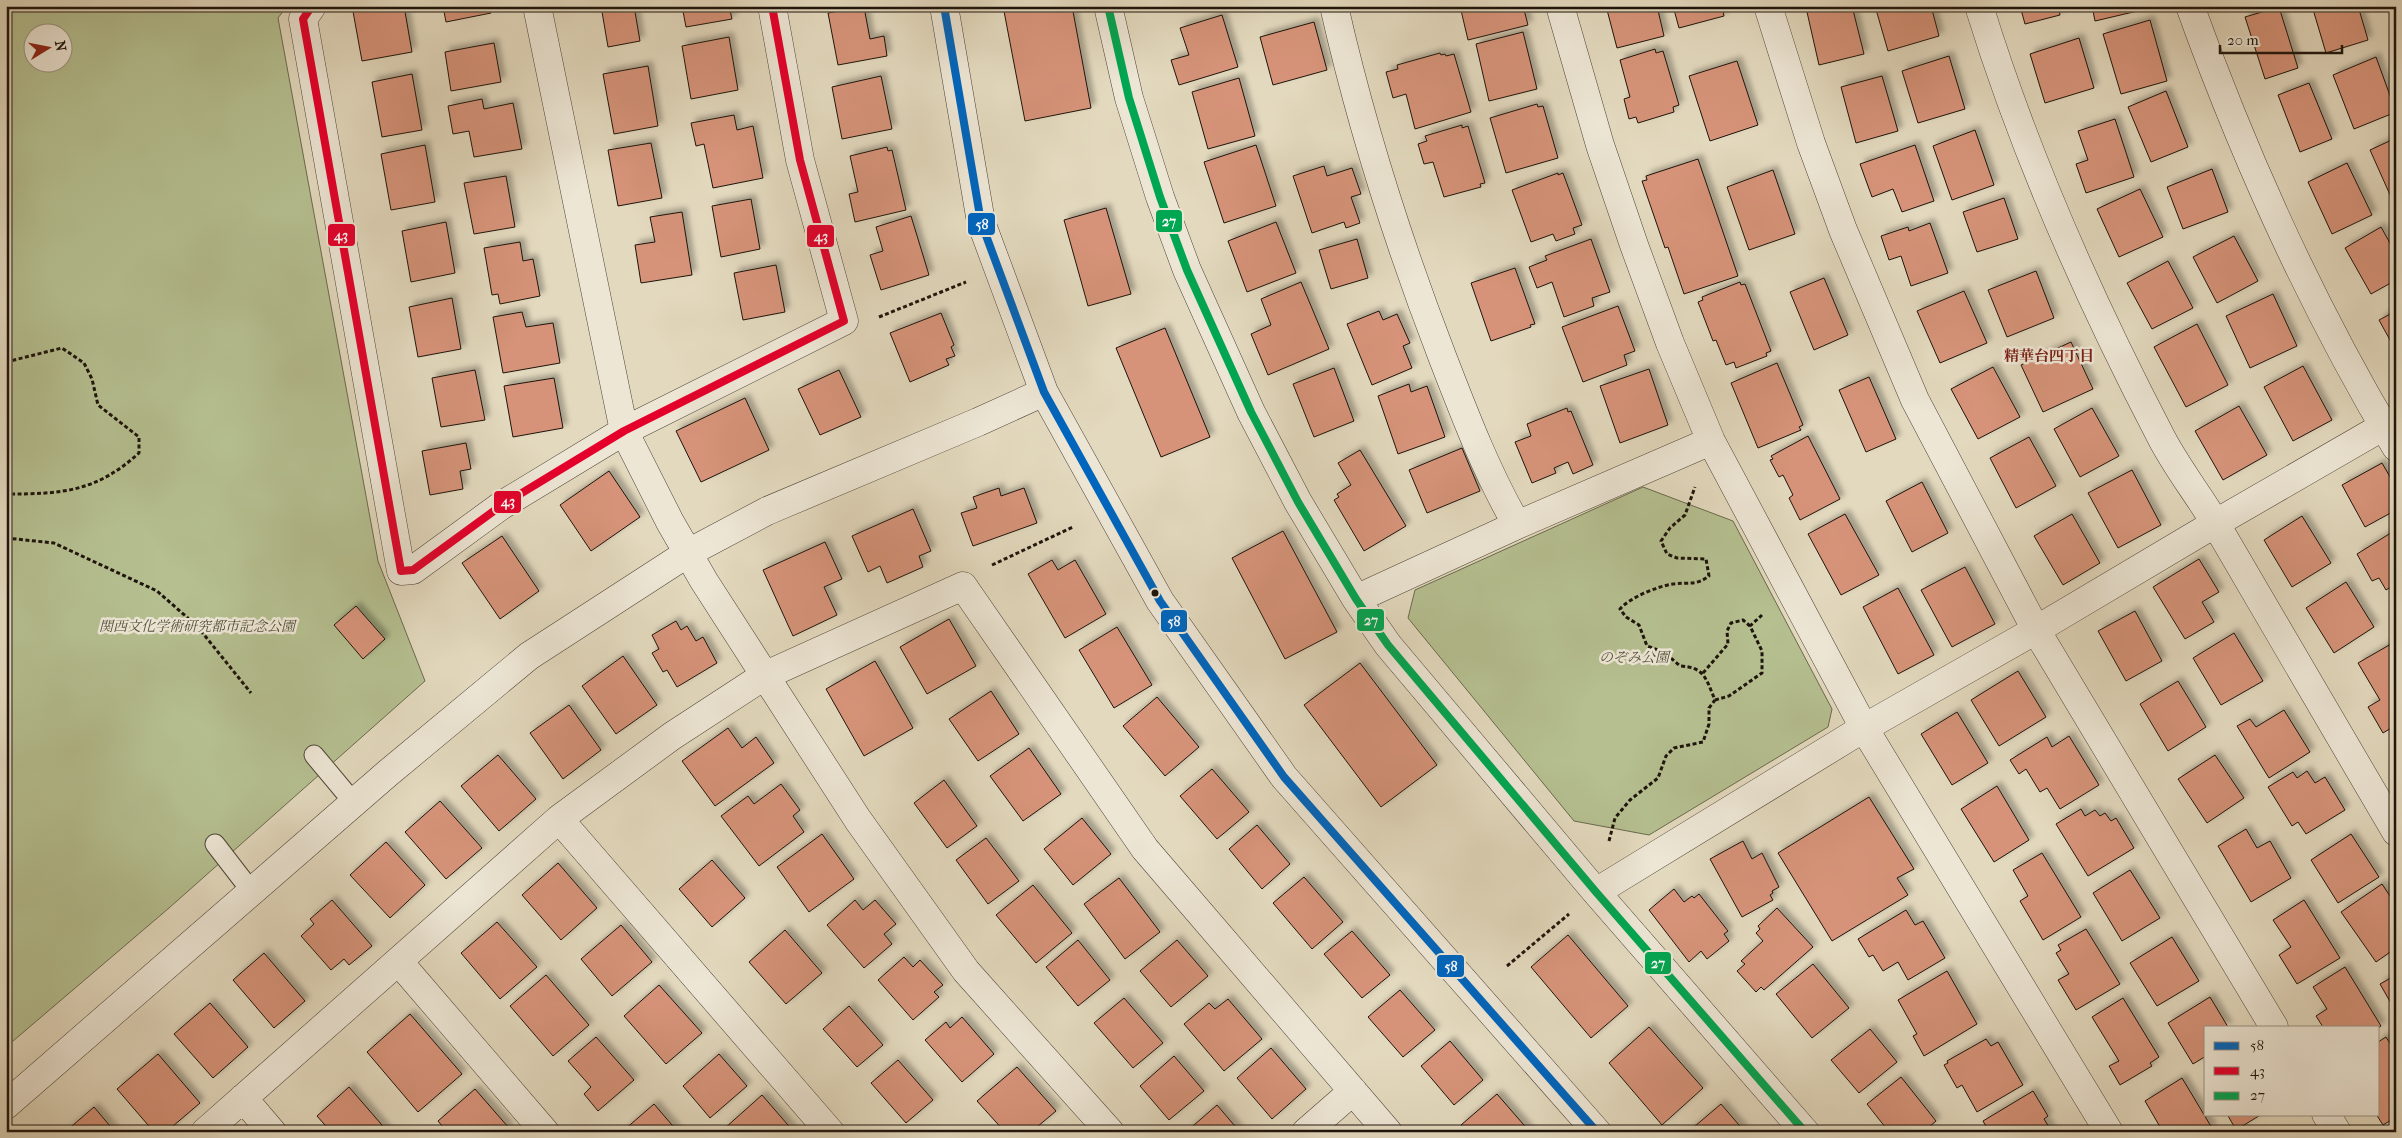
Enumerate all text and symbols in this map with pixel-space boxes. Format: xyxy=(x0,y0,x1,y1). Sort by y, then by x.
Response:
north arrow xyxy=(22,22,72,72)
scale bar xyxy=(2220,22,2342,54)
text: 20 m xyxy=(2227,31,2259,49)
text: N xyxy=(51,39,70,53)
line badge: 27 xyxy=(1155,209,1183,233)
line badge: 58 xyxy=(967,212,996,236)
text: 27 xyxy=(1162,213,1176,230)
text: 58 xyxy=(975,216,989,233)
line badge: 43 xyxy=(327,223,356,247)
line badge: 43 xyxy=(806,224,835,248)
text: 43 xyxy=(333,227,348,244)
text: 43 xyxy=(813,228,828,245)
district label: 精華台四丁目 xyxy=(2004,347,2094,365)
line badge: 43 xyxy=(493,490,522,514)
text: 43 xyxy=(500,493,515,510)
unlabelled marker xyxy=(1150,588,1160,598)
line badge: 27 xyxy=(1356,608,1385,632)
line badge: 58 xyxy=(1160,609,1188,633)
text: 27 xyxy=(1364,612,1378,629)
text: 58 xyxy=(1167,613,1181,630)
park label: 関西文化学術研究都市記念公園 xyxy=(99,618,297,635)
park label: のぞみ公園 xyxy=(1599,649,1671,666)
line badge: 27 xyxy=(1644,951,1672,975)
line badge: 58 xyxy=(1436,954,1465,978)
text: 27 xyxy=(1651,955,1665,972)
text: 58 xyxy=(1444,958,1458,975)
legend xyxy=(2204,1026,2380,1116)
text: 58 xyxy=(2250,1036,2264,1054)
text: 43 xyxy=(2250,1062,2265,1080)
text: 27 xyxy=(2250,1086,2265,1104)

